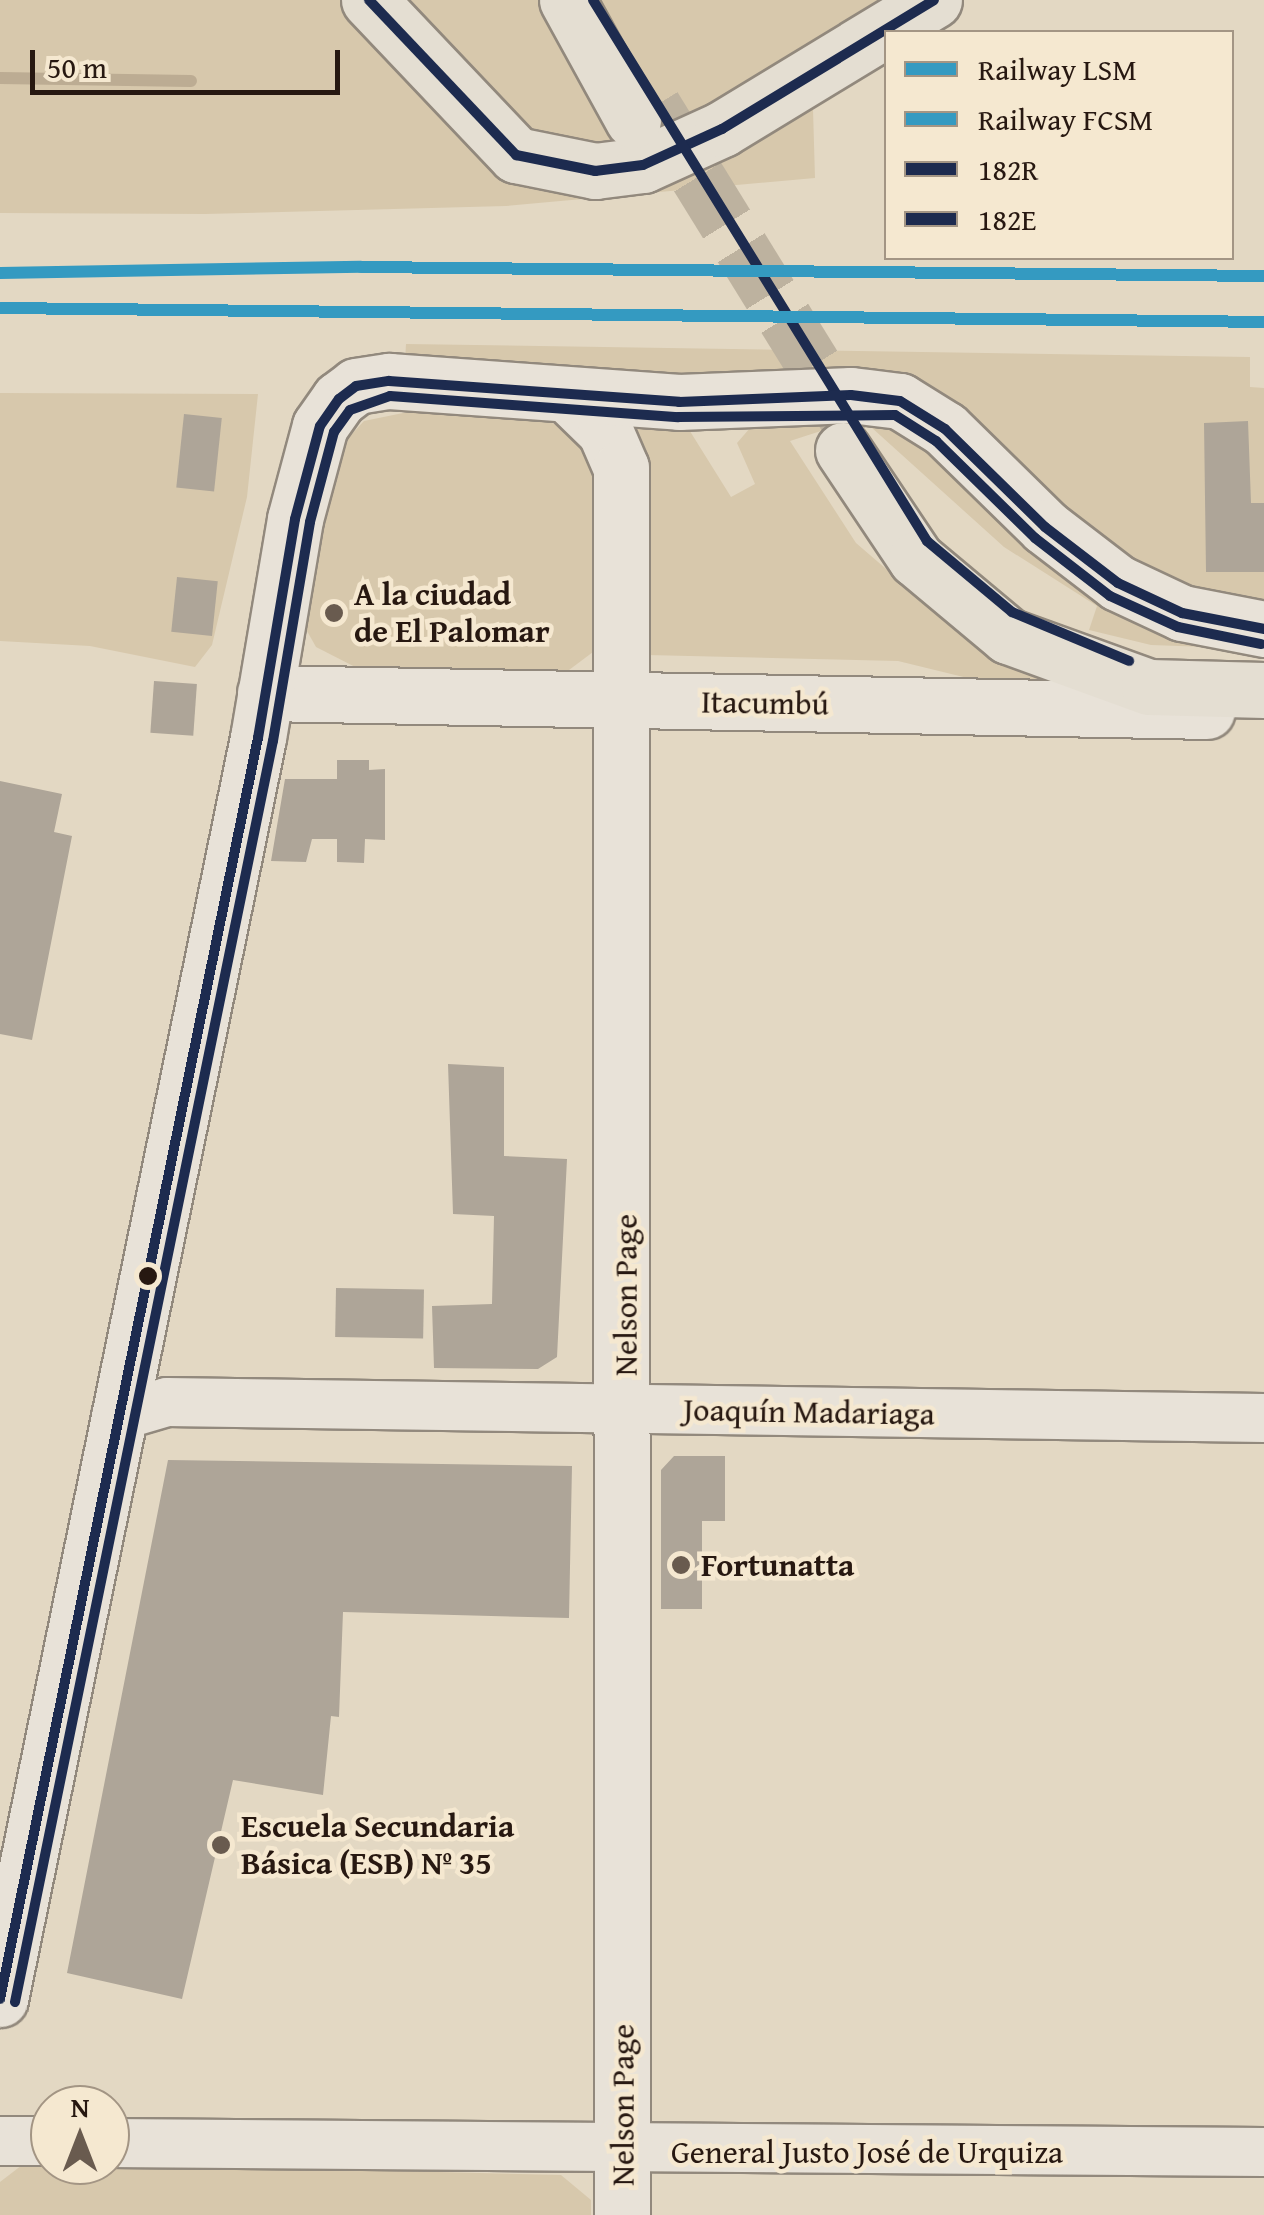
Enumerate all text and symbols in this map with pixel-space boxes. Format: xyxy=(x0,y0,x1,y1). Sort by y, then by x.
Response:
scale bar xyxy=(35,30,345,92)
legend xyxy=(884,30,1234,260)
text: 50 m xyxy=(47,45,107,89)
text: Railway LSM xyxy=(978,47,1137,91)
text: Railway FCSM xyxy=(978,97,1153,141)
text: 182R xyxy=(978,147,1039,191)
text: 182E xyxy=(978,197,1037,241)
place label: A la ciudad de El Palomar xyxy=(354,576,550,651)
marker: A la ciudad de El Palomar xyxy=(323,602,345,624)
street label: Itacumbú xyxy=(701,683,829,723)
street label: Nelson Page xyxy=(607,1214,645,1376)
unlabelled marker xyxy=(138,1266,158,1286)
street label: Joaquín Madariaga xyxy=(683,1391,935,1433)
place label: Fortunatta xyxy=(701,1546,854,1584)
marker: Fortunatta xyxy=(670,1554,692,1576)
place label: Escuela Secundaria Básica (ESB) Nº 35 xyxy=(241,1808,514,1883)
marker: Escuela Secundaria Básica (ESB) Nº 35 xyxy=(210,1834,232,1856)
street label: Nelson Page xyxy=(604,2024,642,2186)
north arrow xyxy=(30,2085,130,2185)
text: N xyxy=(71,2086,89,2127)
street label: General Justo José de Urquiza xyxy=(671,2133,1063,2171)

